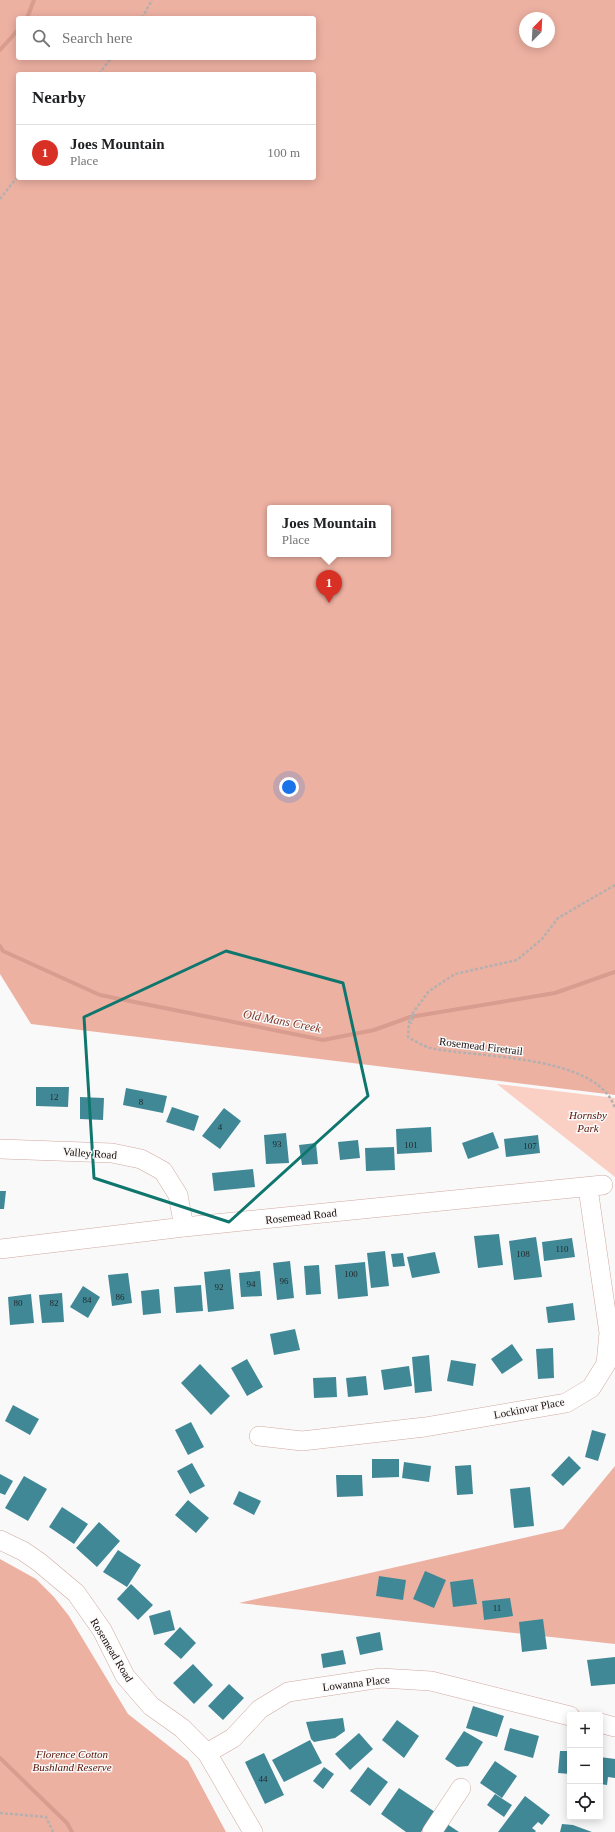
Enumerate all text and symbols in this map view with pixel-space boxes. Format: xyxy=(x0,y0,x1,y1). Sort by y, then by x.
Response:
north arrow xyxy=(519,12,555,48)
search box xyxy=(16,16,316,60)
icon: search xyxy=(30,27,52,49)
text: Search here xyxy=(62,30,132,46)
text: Nearby xyxy=(32,88,86,107)
text: Joes Mountain xyxy=(70,136,165,152)
text: 1 xyxy=(42,145,48,160)
text: 100 m xyxy=(267,145,300,160)
text: Place xyxy=(70,153,98,168)
popup xyxy=(267,505,391,557)
text: Joes Mountain xyxy=(282,515,376,531)
text: Place xyxy=(282,532,310,547)
pin: 1 xyxy=(316,570,342,603)
your location xyxy=(279,777,299,797)
water label: Old Mans Creek xyxy=(242,1007,323,1036)
street label: Rosemead Firetrail xyxy=(439,1035,523,1057)
house number: 12 xyxy=(50,1092,59,1102)
house number: 8 xyxy=(139,1097,144,1107)
park label: Hornsby Park xyxy=(568,1109,607,1134)
house number: 4 xyxy=(218,1122,223,1132)
house number: 93 xyxy=(273,1139,282,1149)
house number: 101 xyxy=(404,1140,418,1150)
house number: 107 xyxy=(523,1141,537,1151)
street label: Valley Road xyxy=(63,1145,118,1161)
street label: Rosemead Road xyxy=(265,1206,338,1226)
house number: 110 xyxy=(555,1244,569,1254)
house number: 108 xyxy=(516,1249,530,1259)
house number: 100 xyxy=(344,1269,358,1279)
house number: 96 xyxy=(280,1276,289,1286)
house number: 94 xyxy=(247,1279,256,1289)
house number: 92 xyxy=(215,1282,224,1292)
house number: 86 xyxy=(116,1292,125,1302)
house number: 84 xyxy=(83,1295,92,1305)
house number: 80 xyxy=(14,1298,23,1308)
house number: 82 xyxy=(50,1298,59,1308)
street label: Lockinvar Place xyxy=(493,1395,565,1421)
house number: 11 xyxy=(493,1603,501,1613)
street label: Rosemead Road xyxy=(88,1616,136,1684)
street label: Lowanna Place xyxy=(322,1673,390,1693)
map controls xyxy=(567,1712,603,1820)
button: + xyxy=(567,1712,603,1748)
park label: Florence Cotton Bushland Reserve xyxy=(32,1748,112,1773)
button: − xyxy=(567,1748,603,1784)
house number: 44 xyxy=(259,1774,268,1784)
button: locate xyxy=(567,1784,603,1820)

